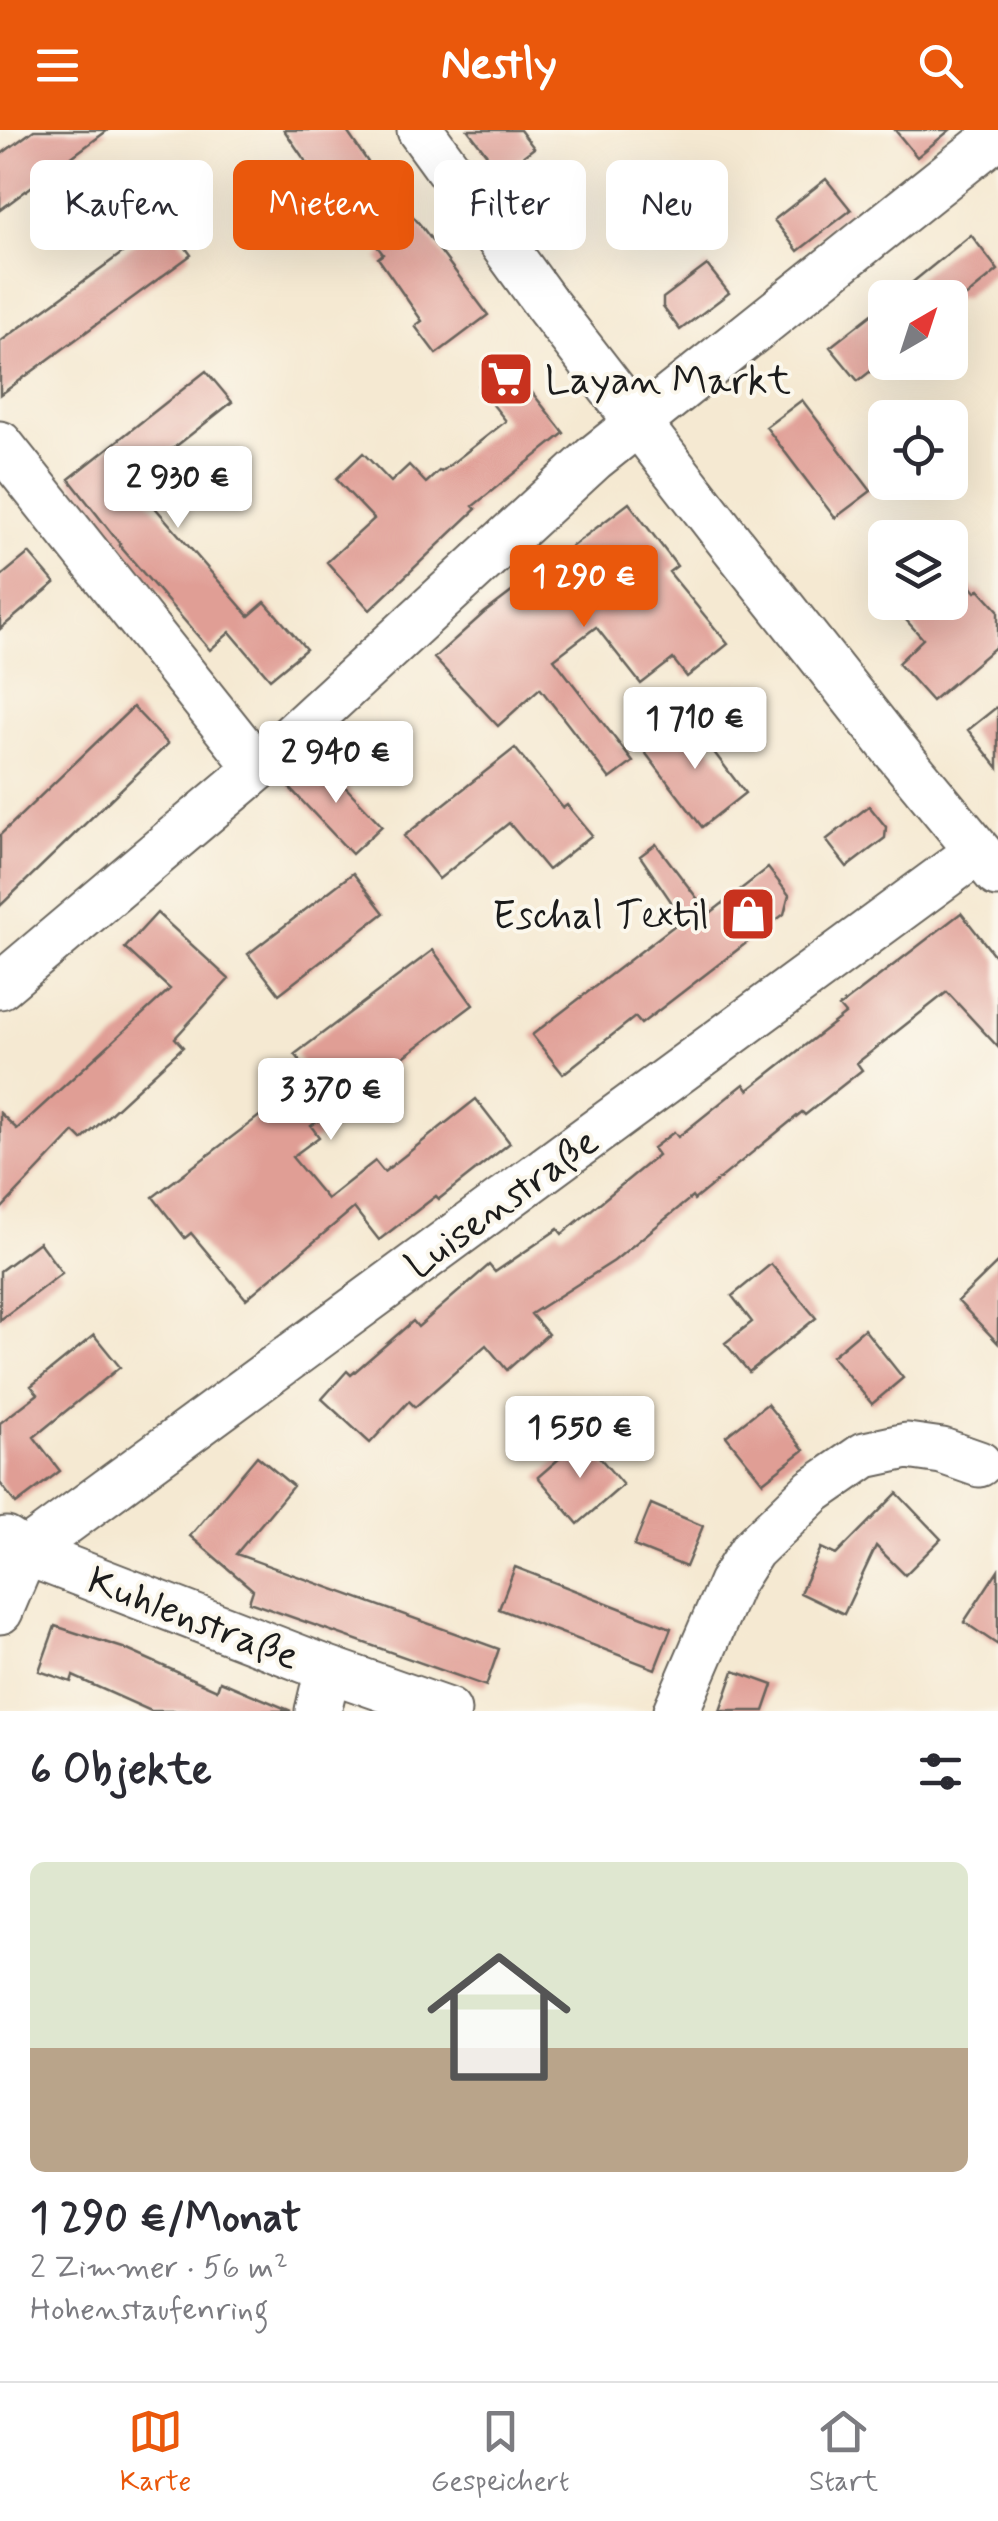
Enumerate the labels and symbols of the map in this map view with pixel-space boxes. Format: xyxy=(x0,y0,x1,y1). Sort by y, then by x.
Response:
north arrow xyxy=(868,280,968,380)
supermarket icon: Layan Markt xyxy=(476,349,536,409)
place label: Layan Markt xyxy=(545,356,791,408)
pin: 2 930 € xyxy=(86,446,270,531)
pin: 1 290 € xyxy=(492,545,676,630)
pin: 1 710 € xyxy=(603,687,787,772)
pin: 2 940 € xyxy=(244,721,428,806)
shop icon: Eschal Textil xyxy=(718,884,778,944)
place label: Eschal Textil xyxy=(492,891,709,943)
pin: 3 370 € xyxy=(239,1058,423,1143)
street label: Luisenstraße xyxy=(396,1117,610,1292)
pin: 1 550 € xyxy=(488,1396,672,1481)
street label: Kuhlenstraße xyxy=(80,1556,306,1684)

